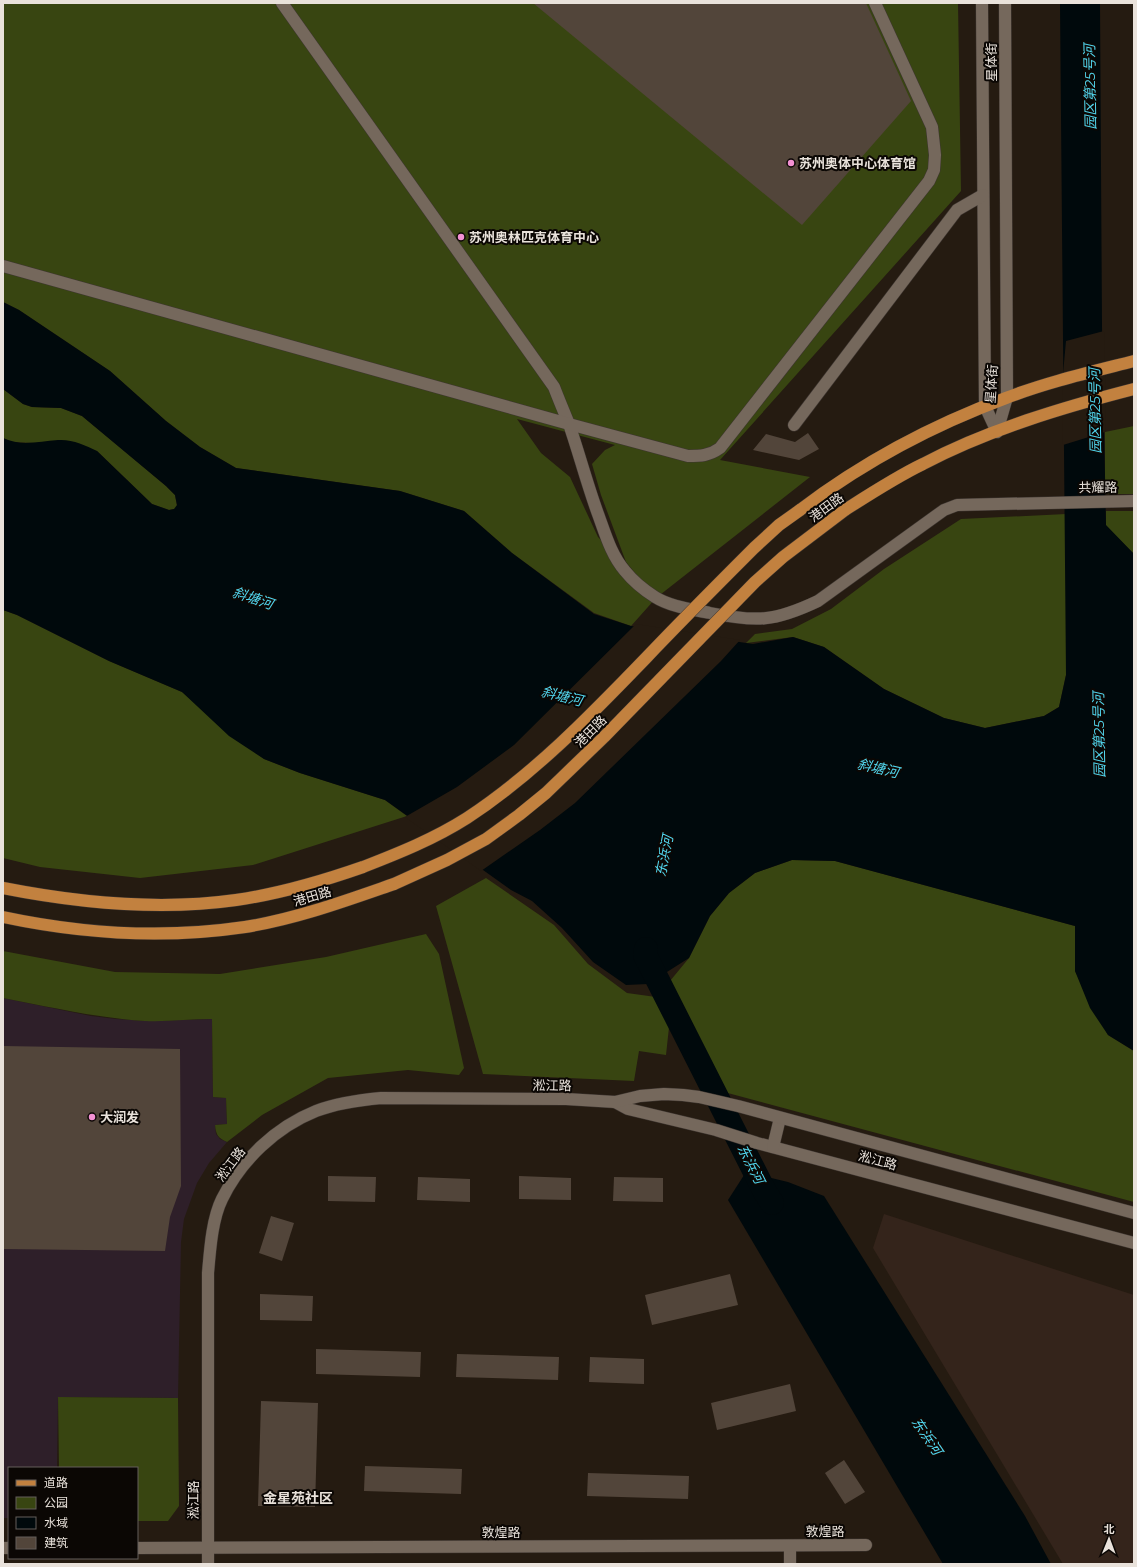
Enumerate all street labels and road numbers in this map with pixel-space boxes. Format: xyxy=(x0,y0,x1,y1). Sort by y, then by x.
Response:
street label: 星体街 xyxy=(983,42,999,82)
street label: 星体街 xyxy=(982,364,1000,404)
street label: 共耀路 xyxy=(1078,479,1118,495)
street label: 港田路 xyxy=(806,489,846,525)
street label: 港田路 xyxy=(571,712,609,750)
street label: 港田路 xyxy=(291,883,333,909)
street label: 淞江路 xyxy=(532,1077,572,1093)
street label: 淞江路 xyxy=(212,1144,248,1184)
street label: 淞江路 xyxy=(857,1147,899,1173)
street label: 淞江路 xyxy=(185,1480,201,1520)
street label: 敦煌路 xyxy=(805,1523,845,1539)
street label: 敦煌路 xyxy=(481,1524,521,1540)

